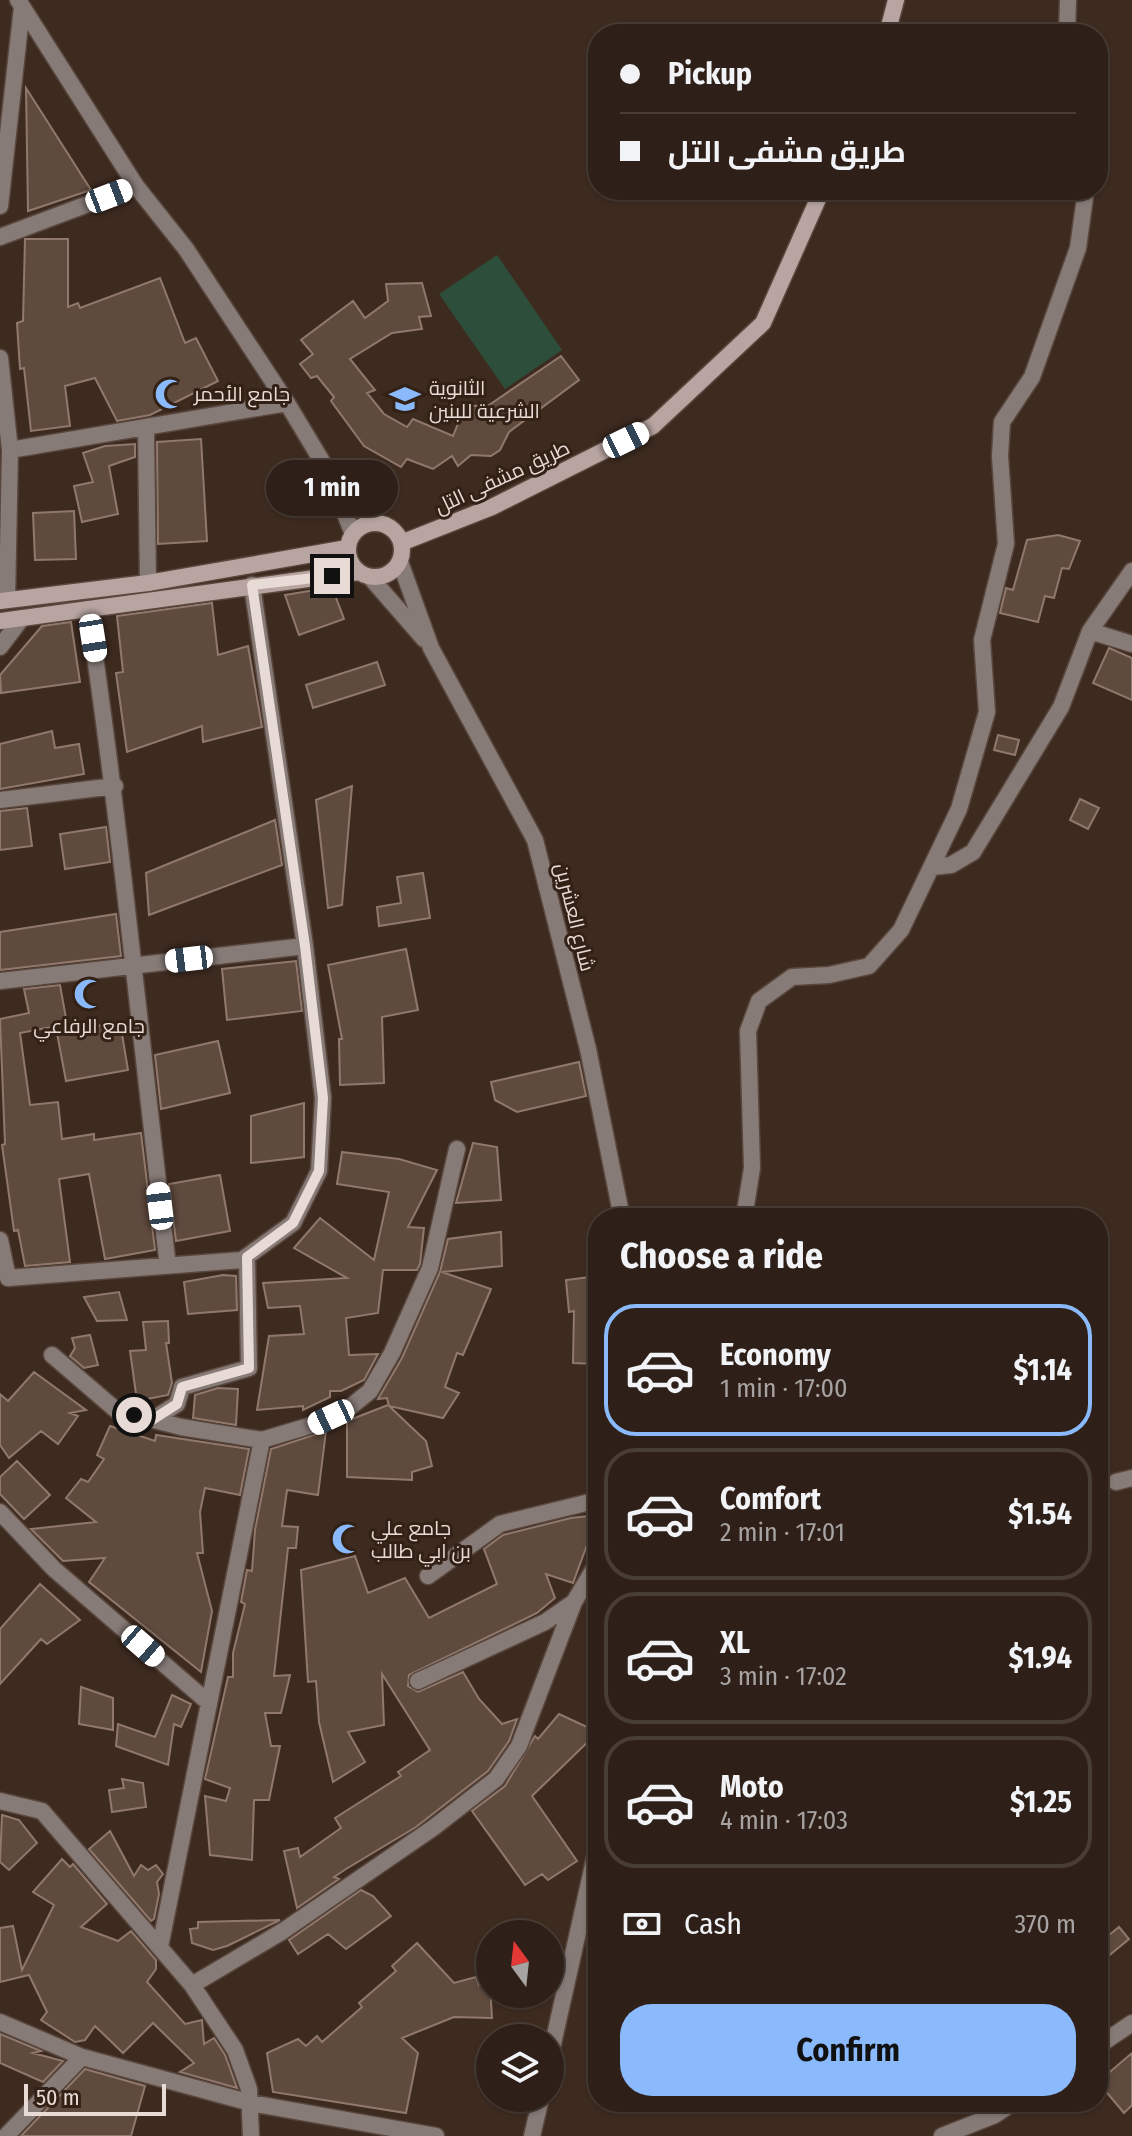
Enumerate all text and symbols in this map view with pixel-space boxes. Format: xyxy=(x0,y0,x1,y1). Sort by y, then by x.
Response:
text: Pickup xyxy=(668,56,752,92)
text: طريق مشفى التل xyxy=(668,134,906,170)
car xyxy=(82,176,136,216)
place label: الثانوية الشرعية للبنين xyxy=(429,376,540,424)
mosque icon: جامع الأحمر xyxy=(153,377,187,411)
place label: جامع الأحمر xyxy=(193,382,290,408)
school or university icon: الثانوية الشرعية للبنين xyxy=(388,382,422,416)
car xyxy=(599,419,653,461)
street label: طريق مشفى التل xyxy=(431,435,574,520)
callout: 1 min xyxy=(266,460,398,516)
text: 1 min xyxy=(304,472,360,503)
route end xyxy=(314,558,350,594)
car xyxy=(77,612,109,664)
street label: شارع العشرين xyxy=(548,860,600,974)
car xyxy=(164,944,214,974)
mosque icon: جامع الرفاعي xyxy=(72,977,106,1011)
place label: جامع الرفاعي xyxy=(33,1014,145,1042)
car xyxy=(145,1181,175,1231)
text: Choose a ride xyxy=(620,1234,823,1278)
icon: car xyxy=(624,1334,696,1406)
text: Economy xyxy=(720,1337,831,1373)
text: $1.14 xyxy=(1013,1352,1072,1388)
text: 1 min · 17:00 xyxy=(720,1373,848,1404)
car xyxy=(304,1396,358,1438)
route start xyxy=(116,1397,152,1433)
icon: car xyxy=(624,1478,696,1550)
text: Comfort xyxy=(720,1481,821,1517)
text: $1.54 xyxy=(1008,1496,1072,1532)
place label: جامع علي بن ابي طالب xyxy=(371,1516,471,1567)
text: 2 min · 17:01 xyxy=(720,1517,845,1548)
mosque icon: جامع علي بن ابي طالب xyxy=(330,1522,364,1556)
car xyxy=(117,1621,169,1671)
icon: car xyxy=(624,1622,696,1694)
text: XL xyxy=(720,1625,750,1661)
text: $1.94 xyxy=(1009,1640,1072,1676)
text: 3 min · 17:02 xyxy=(720,1661,847,1692)
icon: car xyxy=(624,1766,696,1838)
text: Moto xyxy=(720,1769,784,1805)
text: $1.25 xyxy=(1010,1784,1072,1820)
text: 4 min · 17:03 xyxy=(720,1805,848,1836)
icon: cash xyxy=(620,1902,664,1946)
text: Cash xyxy=(684,1906,742,1942)
text: 370 m xyxy=(1015,1909,1076,1940)
north arrow xyxy=(476,1920,564,2008)
map controls xyxy=(476,1920,564,2112)
button: Confirm xyxy=(620,2004,1076,2096)
button: layers xyxy=(476,2024,564,2112)
scale bar xyxy=(24,2080,166,2116)
text: 50 m xyxy=(36,2084,80,2111)

